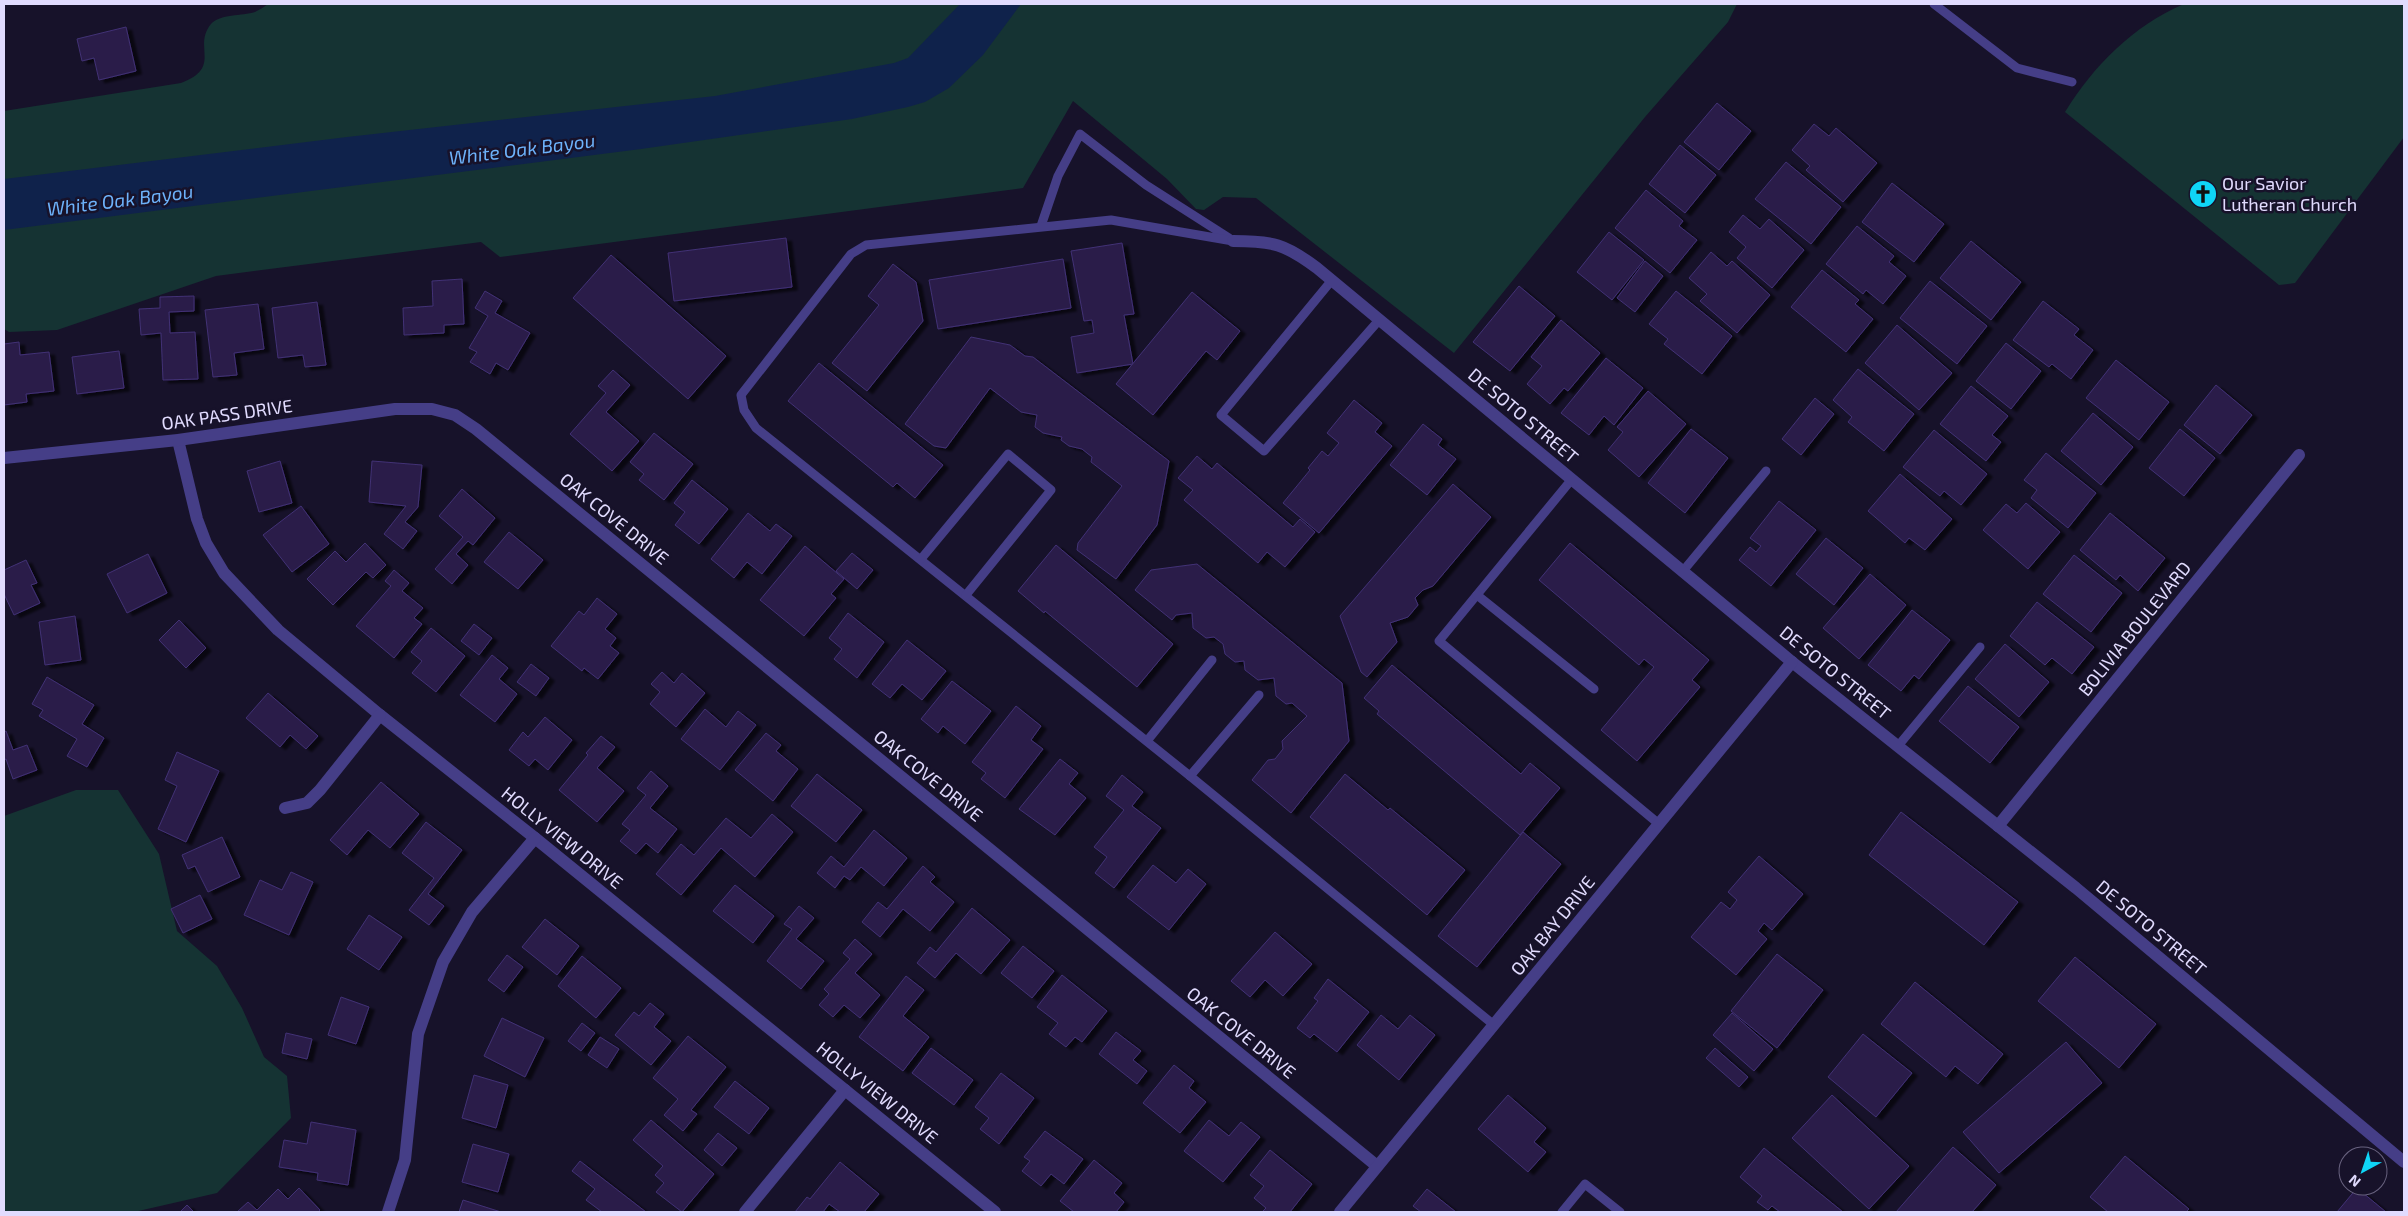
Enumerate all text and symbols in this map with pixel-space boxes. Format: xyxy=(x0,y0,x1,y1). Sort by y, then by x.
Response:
water label: White Oak Bayou xyxy=(447,128,597,170)
place label: Our Savior Lutheran Church xyxy=(2222,172,2357,215)
water label: White Oak Bayou xyxy=(45,179,195,221)
church icon: Our Savior Lutheran Church xyxy=(2188,179,2218,209)
street label: DE SOTO STREET xyxy=(1464,363,1583,468)
street label: OAK PASS DRIVE xyxy=(160,394,294,434)
street label: OAK COVE DRIVE xyxy=(556,468,673,569)
street label: BOLIVIA BOULEVARD xyxy=(2073,557,2195,700)
street label: DE SOTO STREET xyxy=(1776,621,1896,724)
street label: OAK COVE DRIVE xyxy=(870,725,987,826)
street label: HOLLY VIEW DRIVE xyxy=(498,782,628,893)
street label: OAK BAY DRIVE xyxy=(1505,871,1599,980)
street label: DE SOTO STREET xyxy=(2092,875,2211,980)
street label: OAK COVE DRIVE xyxy=(1183,982,1300,1083)
street label: HOLLY VIEW DRIVE xyxy=(813,1037,943,1148)
north arrow xyxy=(2338,1146,2388,1196)
text: N xyxy=(2345,1172,2364,1191)

